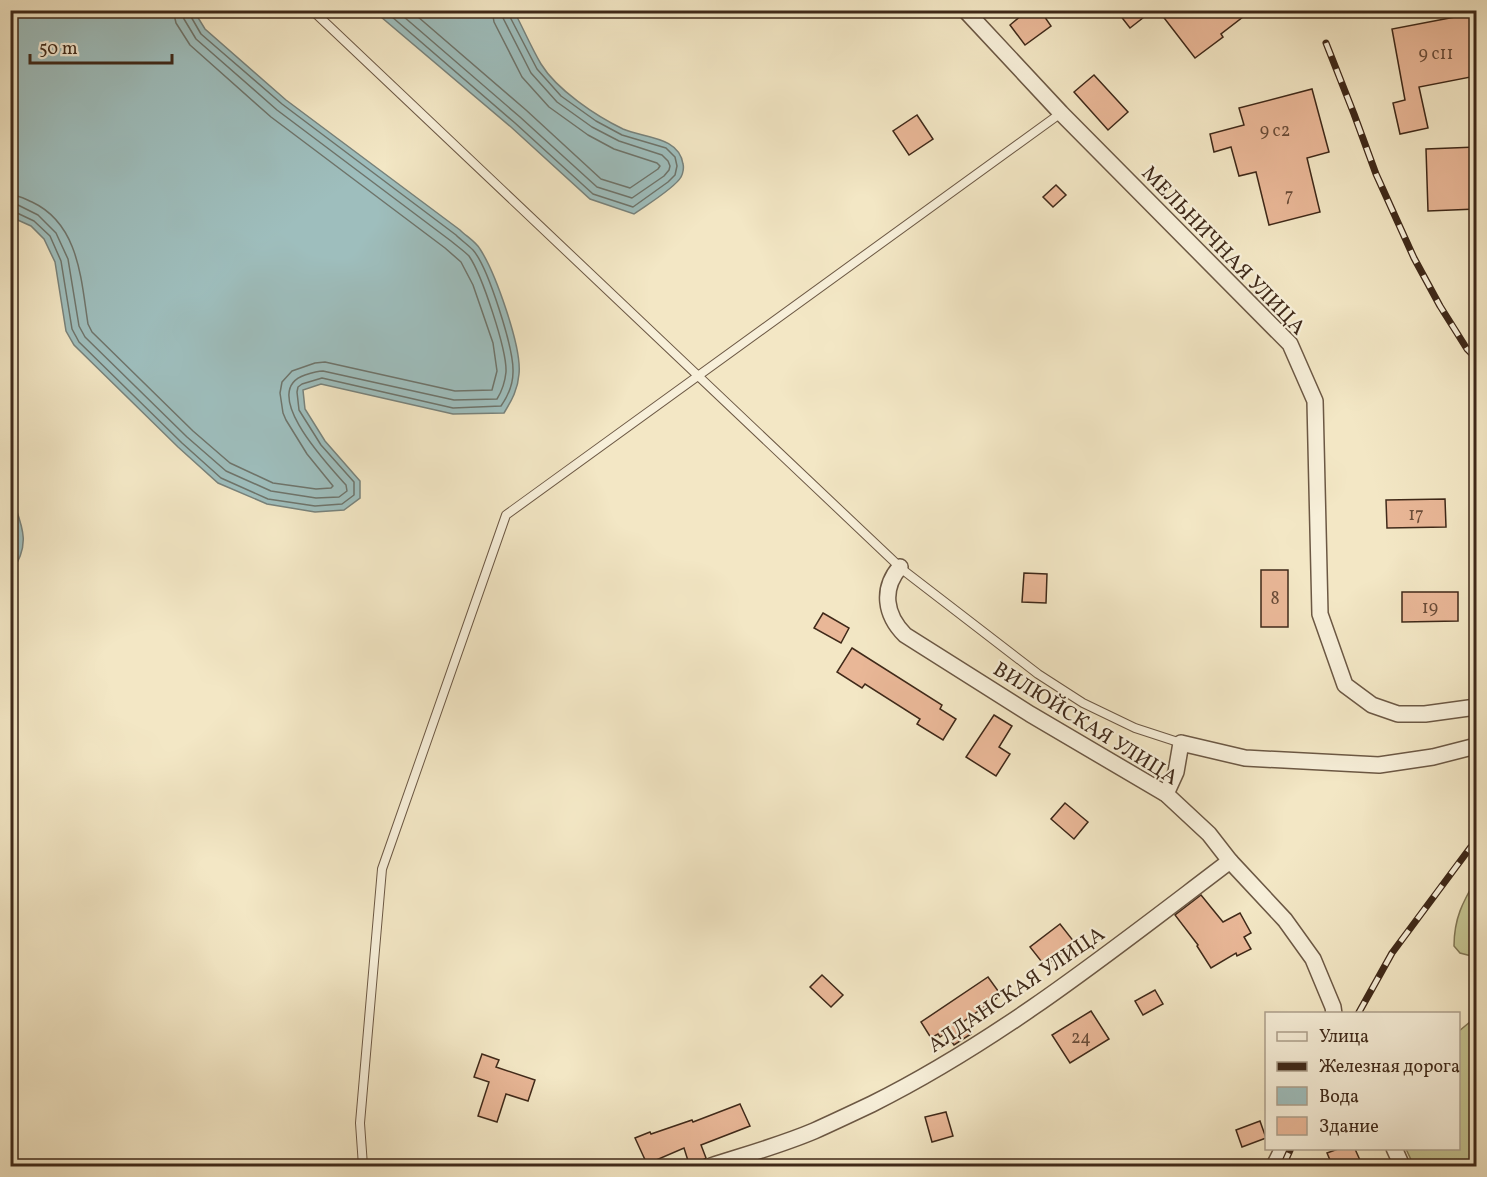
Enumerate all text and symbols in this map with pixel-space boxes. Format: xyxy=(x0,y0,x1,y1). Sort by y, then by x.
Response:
scale bar xyxy=(30,27,172,65)
text: 50 m xyxy=(39,37,78,62)
house number: 9 с11 xyxy=(1419,42,1453,67)
house number: 9 с2 xyxy=(1260,119,1290,144)
street label: МЕЛЬНИЧНАЯ УЛИЦА xyxy=(1134,160,1312,342)
house number: 7 xyxy=(1285,184,1293,209)
house number: 17 xyxy=(1408,503,1424,528)
house number: 8 xyxy=(1270,587,1280,612)
house number: 19 xyxy=(1422,596,1438,621)
street label: ВИЛЮЙСКАЯ УЛИЦА xyxy=(987,655,1184,793)
street label: АЛДАНСКАЯ УЛИЦА xyxy=(923,920,1111,1060)
legend xyxy=(1265,1012,1460,1150)
text: Улица xyxy=(1319,1025,1369,1050)
house number: 24 xyxy=(1071,1026,1091,1051)
text: Железная дорога xyxy=(1319,1055,1460,1080)
text: Вода xyxy=(1319,1085,1359,1110)
text: Здание xyxy=(1319,1115,1379,1140)

